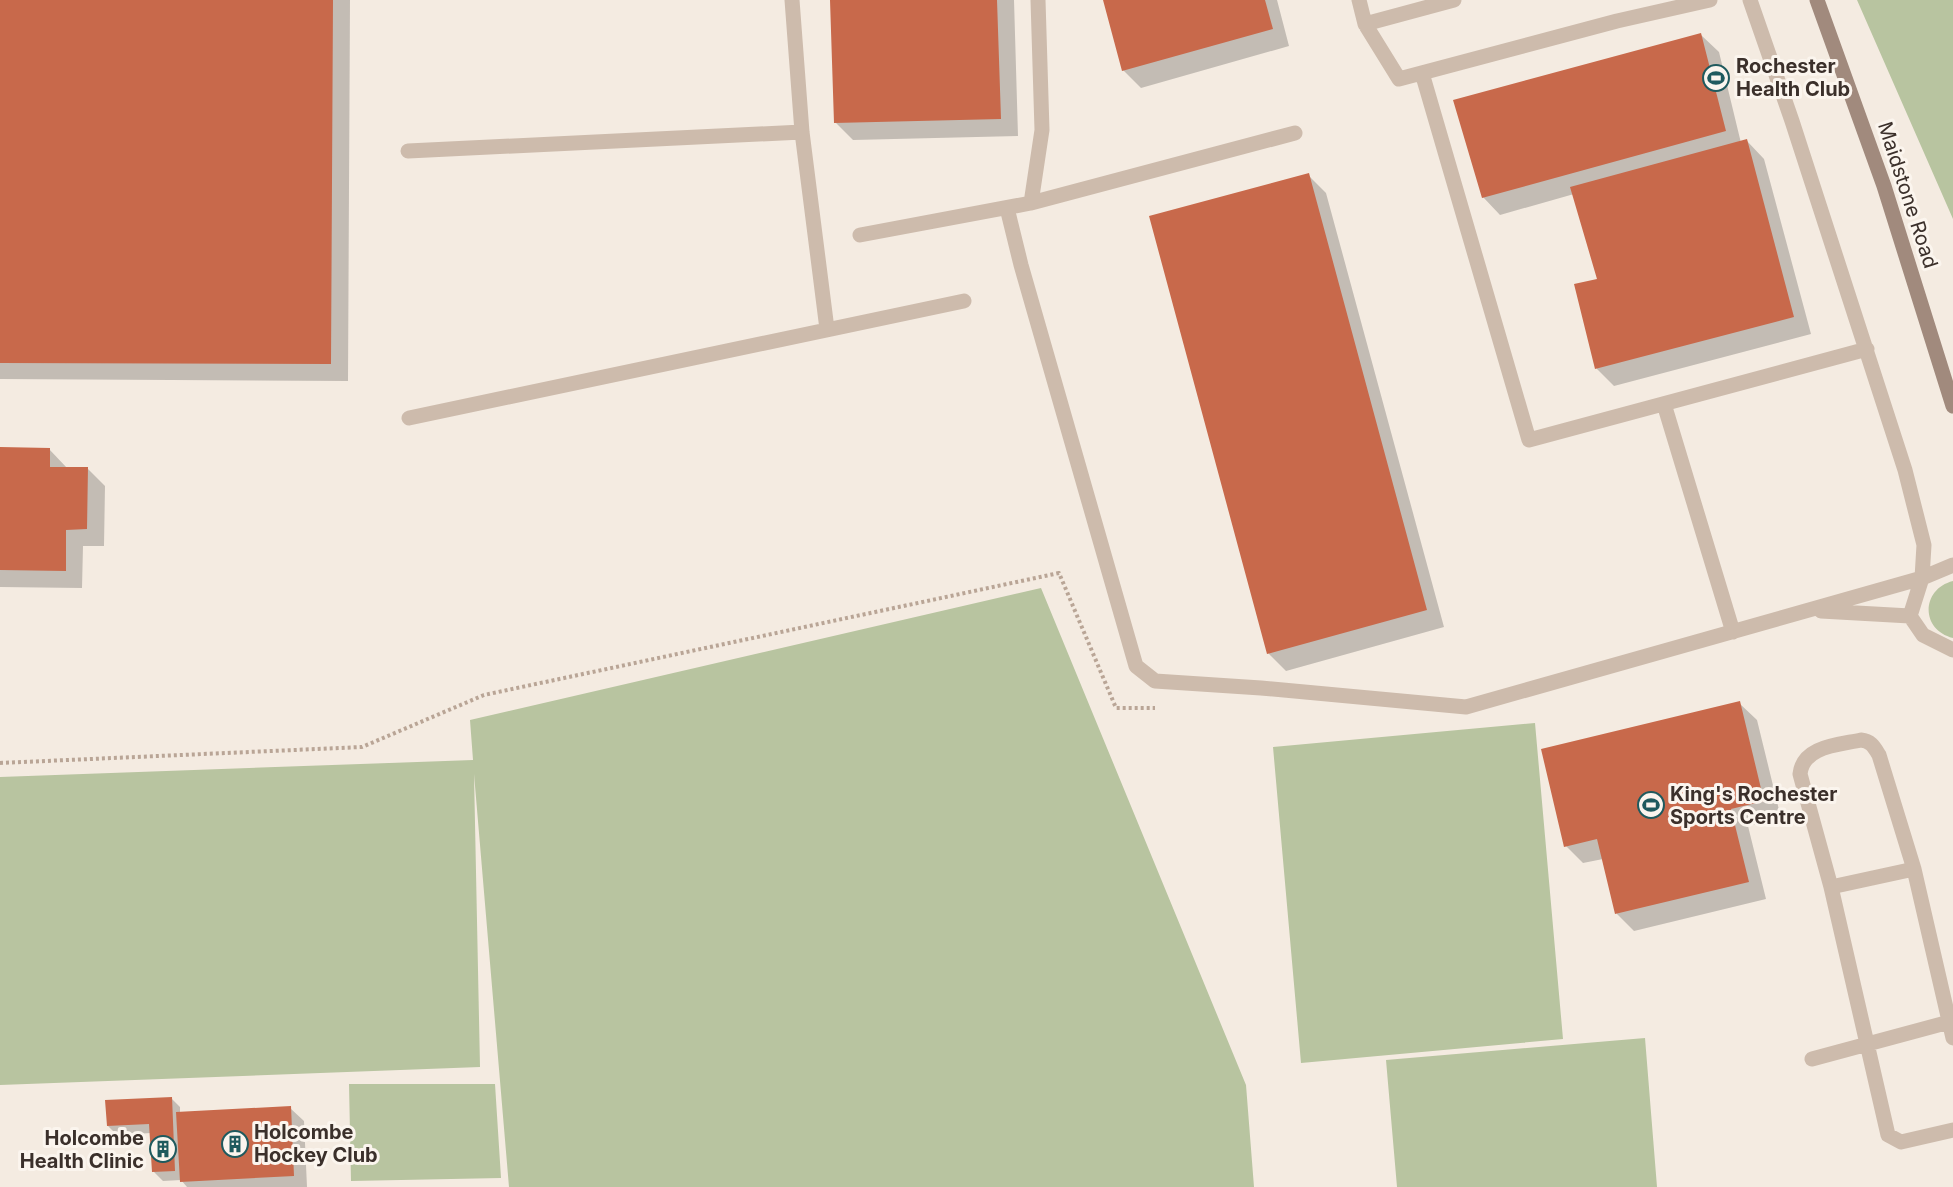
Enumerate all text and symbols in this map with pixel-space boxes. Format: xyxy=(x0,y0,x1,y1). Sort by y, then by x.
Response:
place label: Rochester Health Club xyxy=(1736,54,1850,101)
sports icon: Rochester Health Club xyxy=(1701,63,1731,93)
street label: Maidstone Road xyxy=(1873,119,1943,271)
place label: King's Rochester Sports Centre xyxy=(1670,782,1837,829)
sports icon: King's Rochester Sports Centre xyxy=(1636,790,1666,820)
place label: Holcombe Hockey Club xyxy=(254,1120,378,1167)
place label: Holcombe Health Clinic xyxy=(20,1126,144,1173)
building icon: Holcombe Hockey Club xyxy=(220,1129,250,1159)
building icon: Holcombe Health Clinic xyxy=(148,1134,178,1164)

